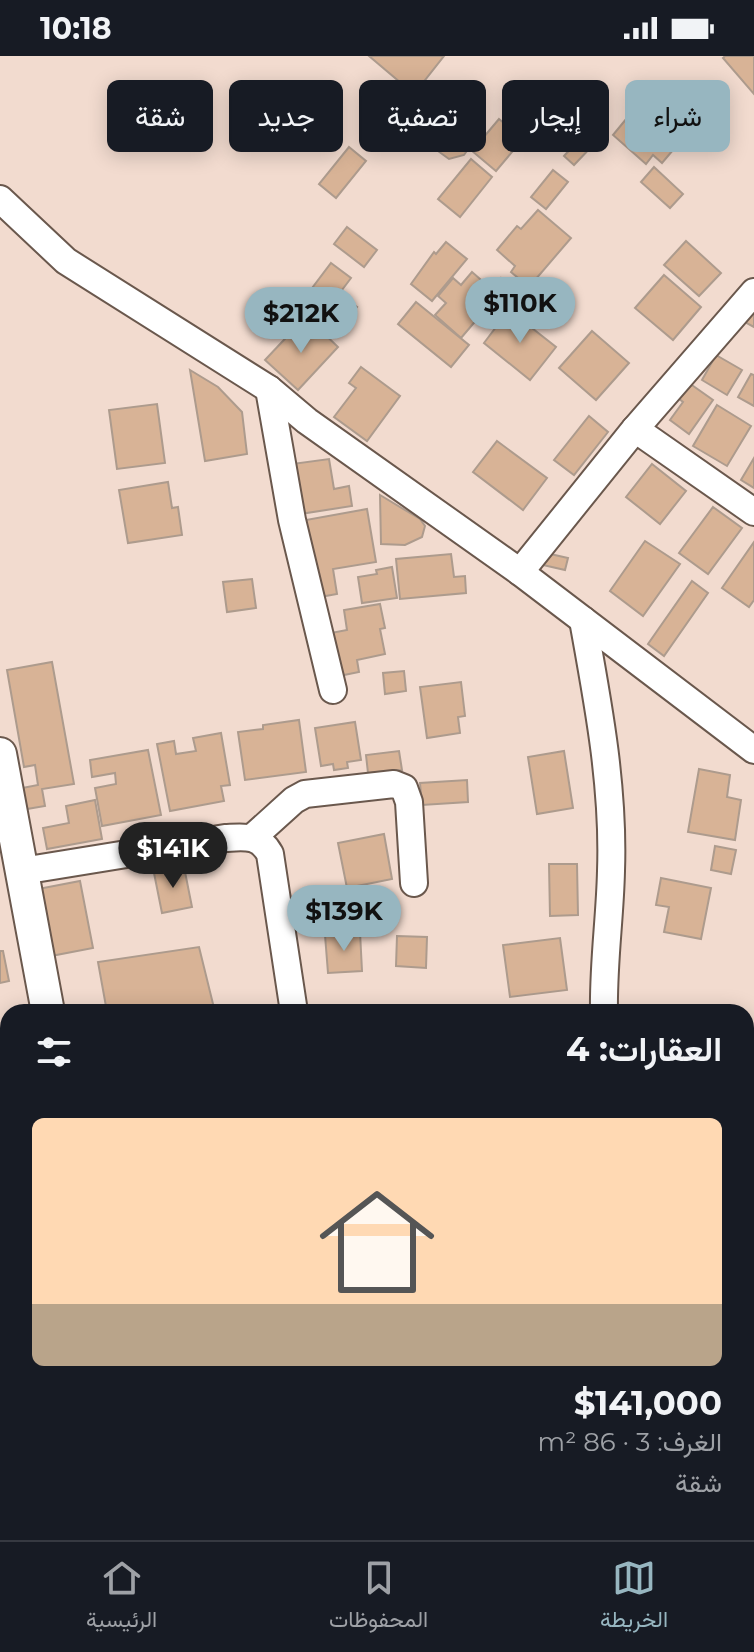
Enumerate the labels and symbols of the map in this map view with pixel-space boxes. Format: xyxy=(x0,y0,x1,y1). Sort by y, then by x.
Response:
pin: $110K xyxy=(464,277,576,345)
pin: $212K xyxy=(245,287,357,355)
pin: $141K xyxy=(117,822,229,890)
pin: $139K xyxy=(288,885,400,953)

